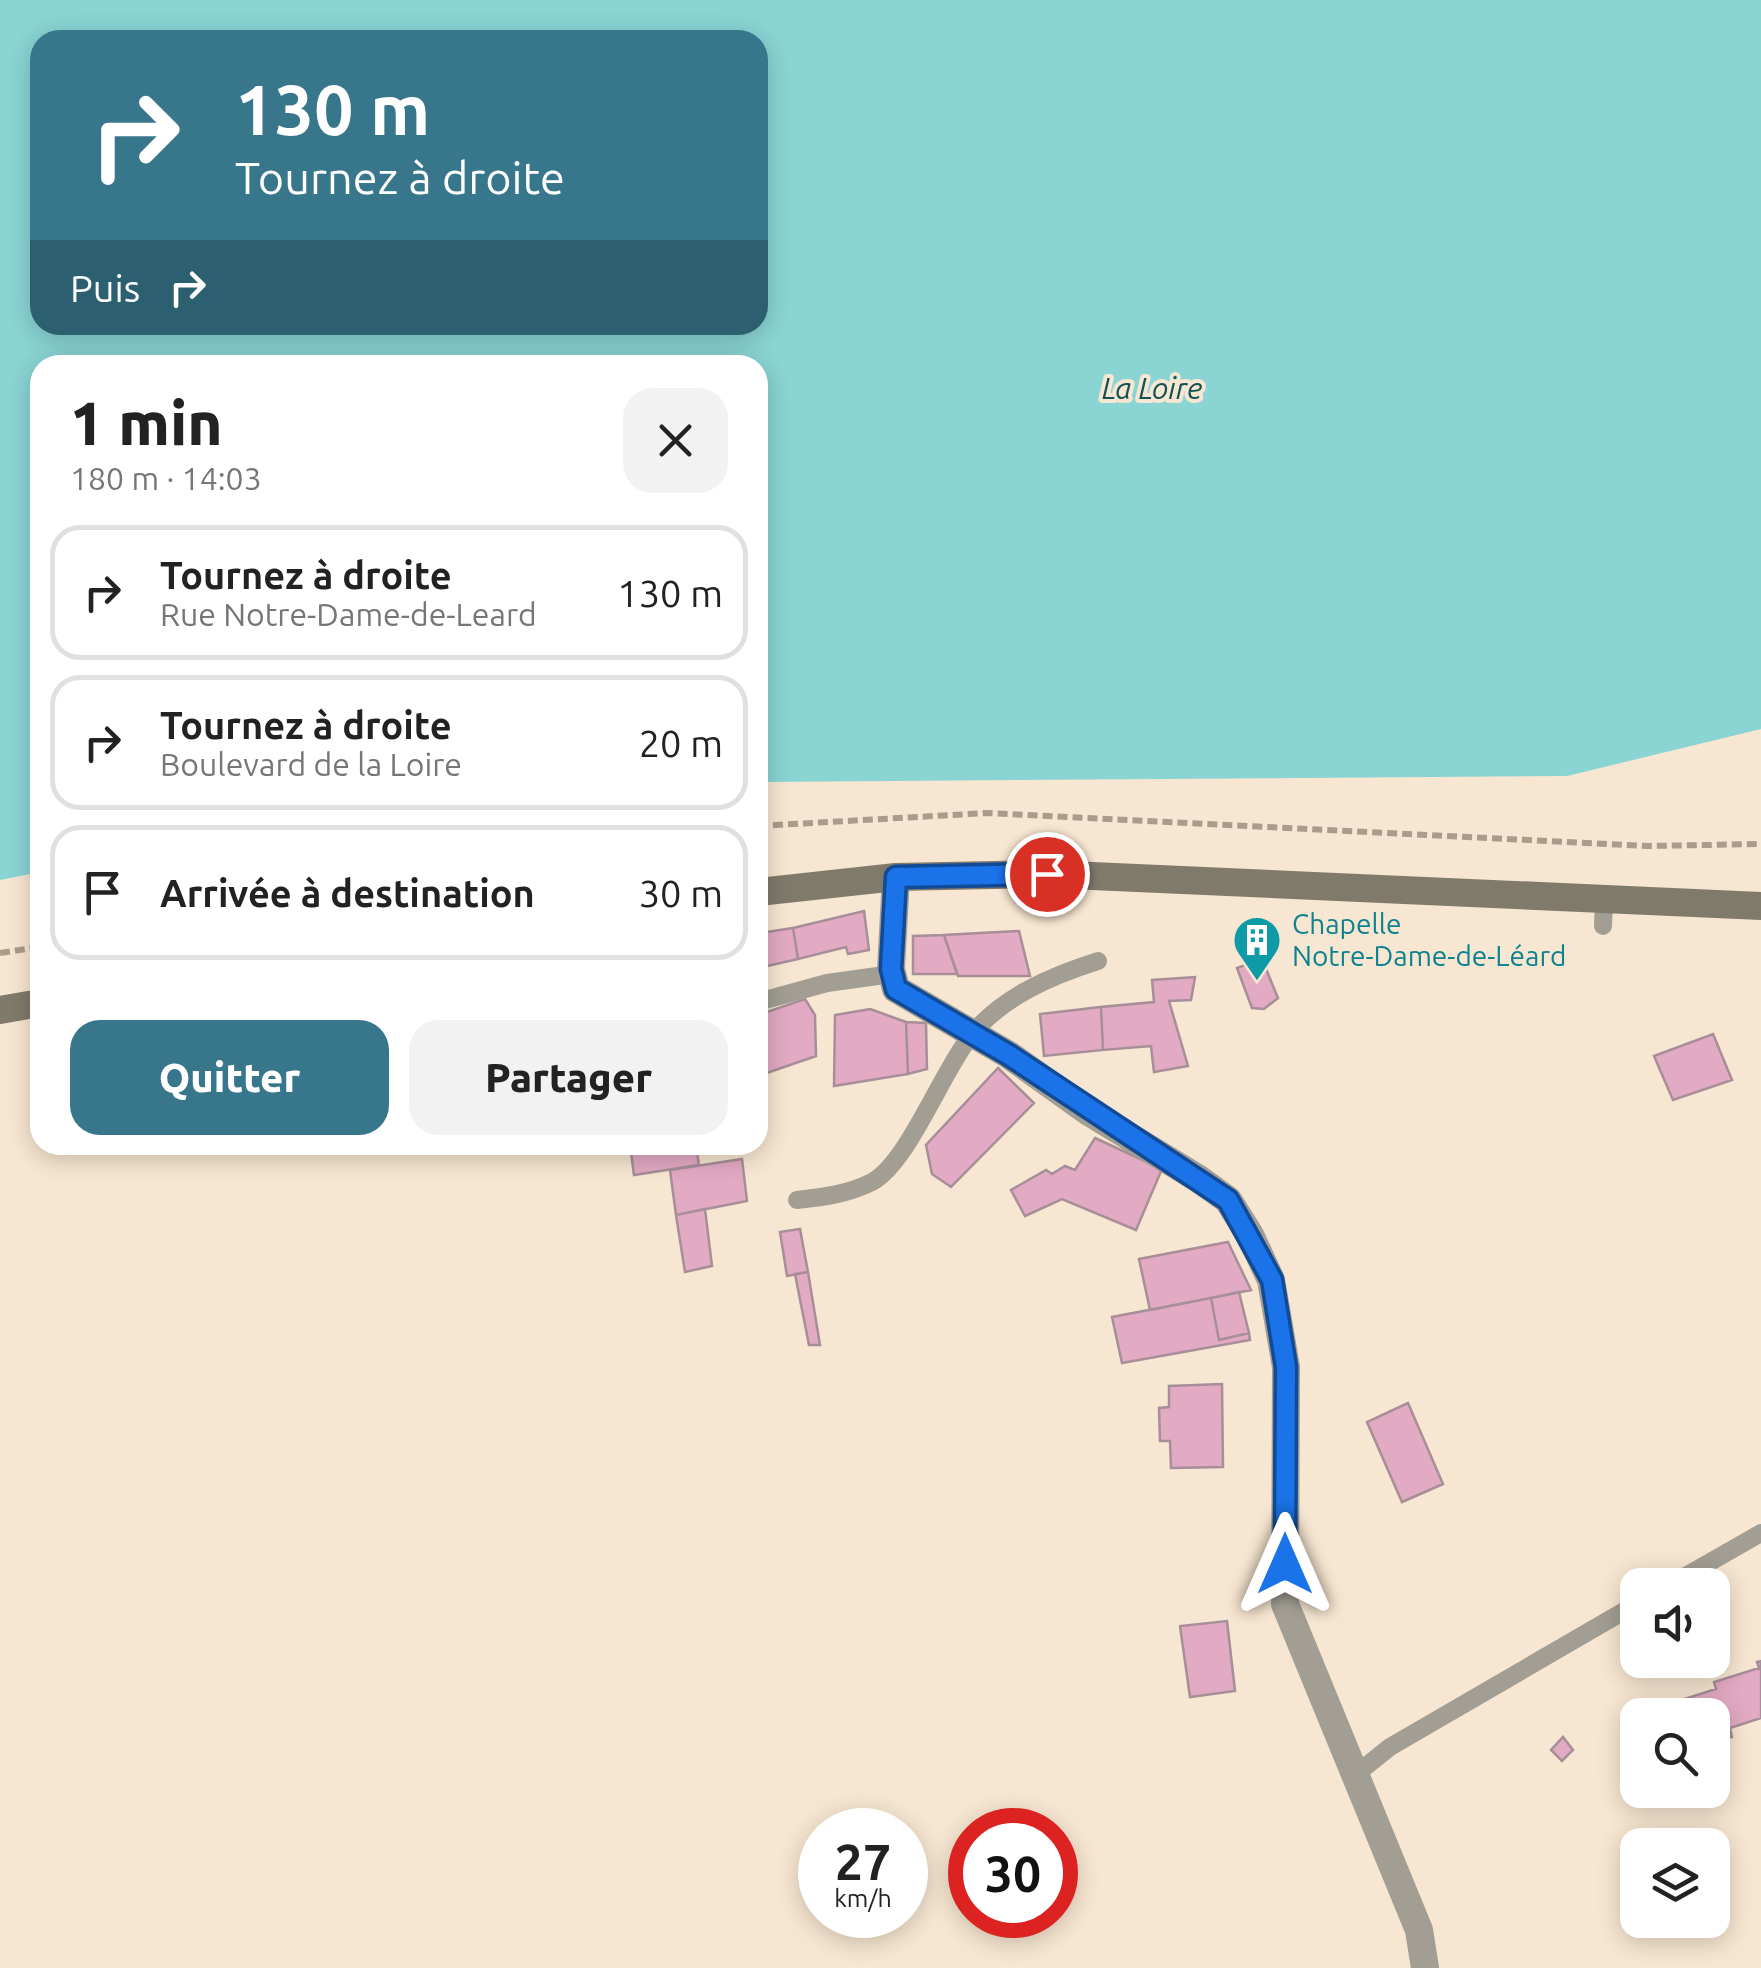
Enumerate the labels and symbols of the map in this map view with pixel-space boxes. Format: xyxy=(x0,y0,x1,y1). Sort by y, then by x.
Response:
water label: La Loire xyxy=(1102,371,1202,405)
pin xyxy=(1005,832,1090,917)
place label: Chapelle Notre-Dame-de-Léard xyxy=(1292,908,1566,971)
building icon: Chapelle Notre-Dame-de-Léard xyxy=(1231,914,1283,982)
position arrow xyxy=(1233,1512,1337,1616)
speed limit sign: 30 xyxy=(948,1808,1078,1938)

